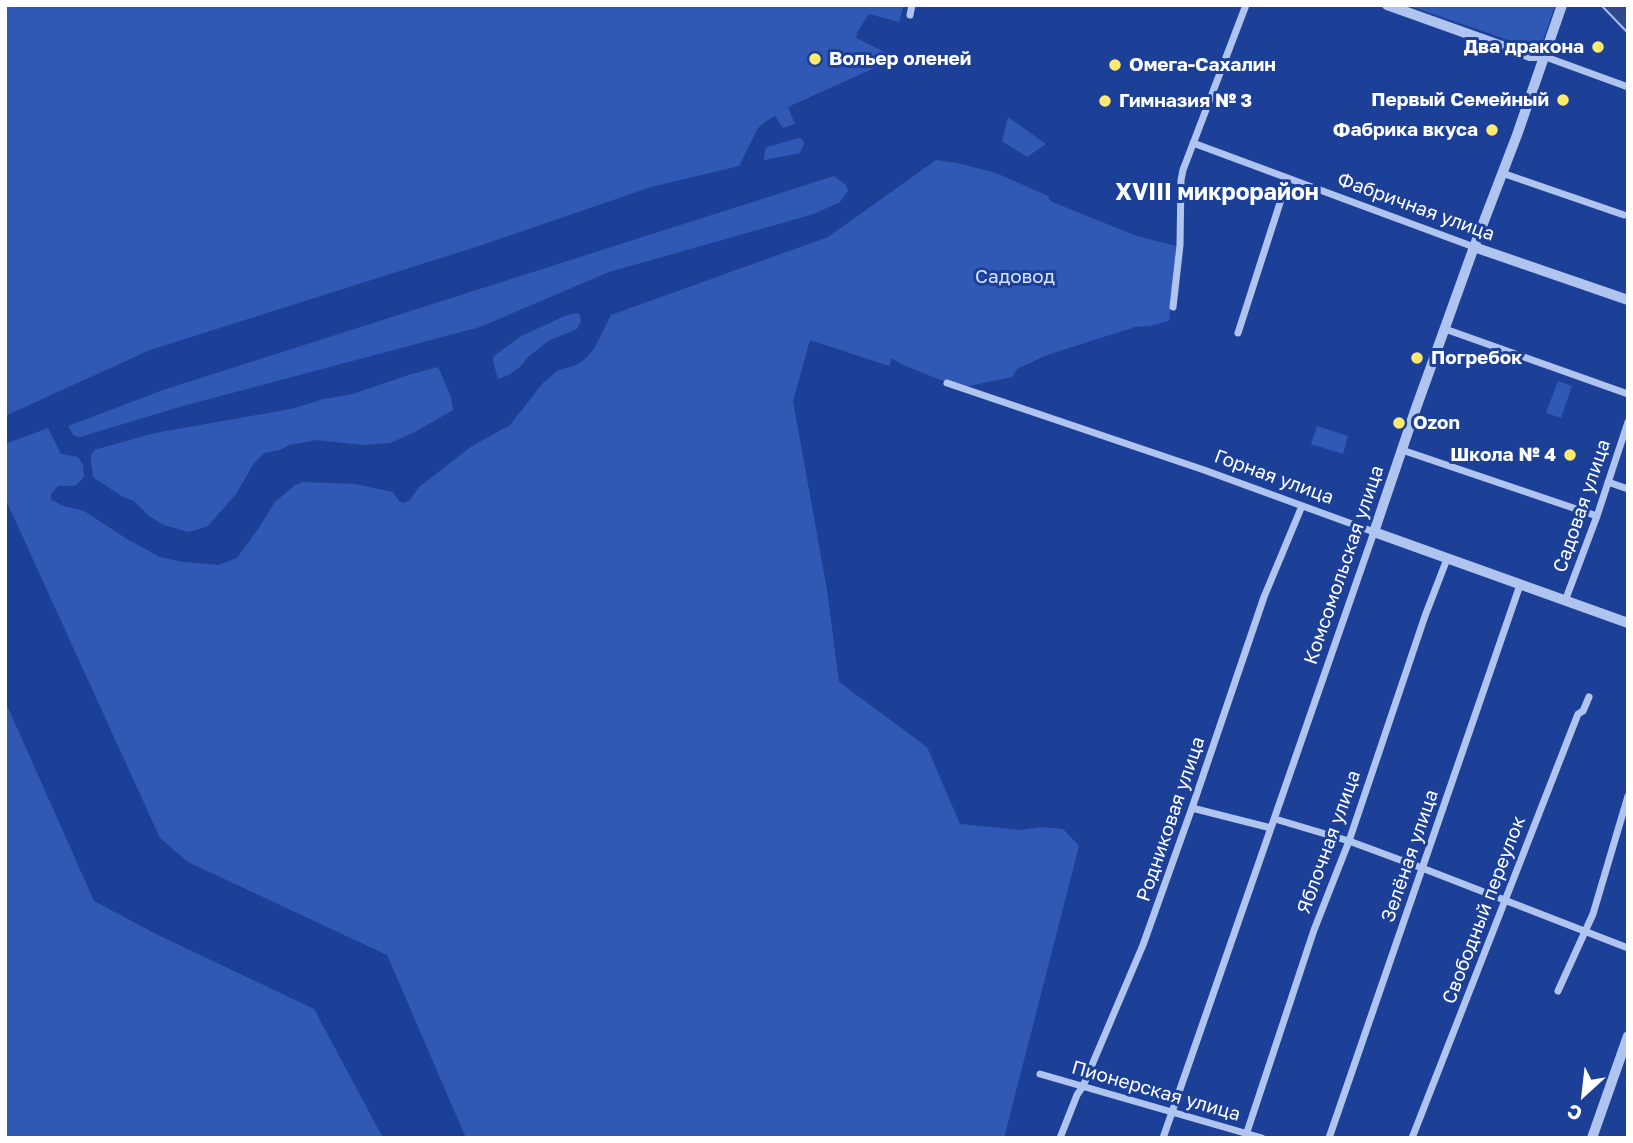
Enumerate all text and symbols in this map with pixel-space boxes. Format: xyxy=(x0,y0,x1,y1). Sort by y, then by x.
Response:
place label: Два дракона xyxy=(1464,36,1584,58)
marker: Два дракона xyxy=(1590,39,1606,55)
place label: Вольер оленей xyxy=(829,48,971,70)
marker: Вольер оленей xyxy=(807,51,823,67)
place label: Омега-Сахалин xyxy=(1129,54,1276,76)
marker: Омега-Сахалин xyxy=(1107,57,1123,73)
place label: Первый Семейный xyxy=(1371,89,1549,111)
place label: Гимназия № 3 xyxy=(1119,90,1252,112)
marker: Первый Семейный xyxy=(1555,92,1571,108)
marker: Гимназия № 3 xyxy=(1097,93,1113,109)
place label: Фабрика вкуса xyxy=(1333,119,1478,141)
marker: Фабрика вкуса xyxy=(1484,122,1500,138)
street label: Фабричная улица xyxy=(1334,168,1498,246)
district label: XVIII микрорайон xyxy=(1115,179,1319,207)
park label: Садовод xyxy=(975,266,1055,288)
place label: Погребок xyxy=(1431,347,1522,369)
marker: Погребок xyxy=(1409,350,1425,366)
place label: Ozon xyxy=(1413,412,1460,434)
marker: Ozon xyxy=(1391,415,1407,431)
street label: Садовая улица xyxy=(1549,436,1615,576)
place label: Школа № 4 xyxy=(1450,444,1556,466)
street label: Горная улица xyxy=(1211,445,1337,509)
marker: Школа № 4 xyxy=(1562,447,1578,463)
street label: Комсомольская улица xyxy=(1299,462,1389,668)
street label: Родниковая улица xyxy=(1132,734,1210,904)
street label: Яблочная улица xyxy=(1293,767,1365,917)
street label: Зелёная улица xyxy=(1377,787,1443,925)
street label: Свободный переулок xyxy=(1438,813,1530,1007)
street label: Пионерская улица xyxy=(1069,1056,1243,1126)
north arrow xyxy=(1549,1059,1619,1129)
text: С xyxy=(1563,1100,1585,1126)

